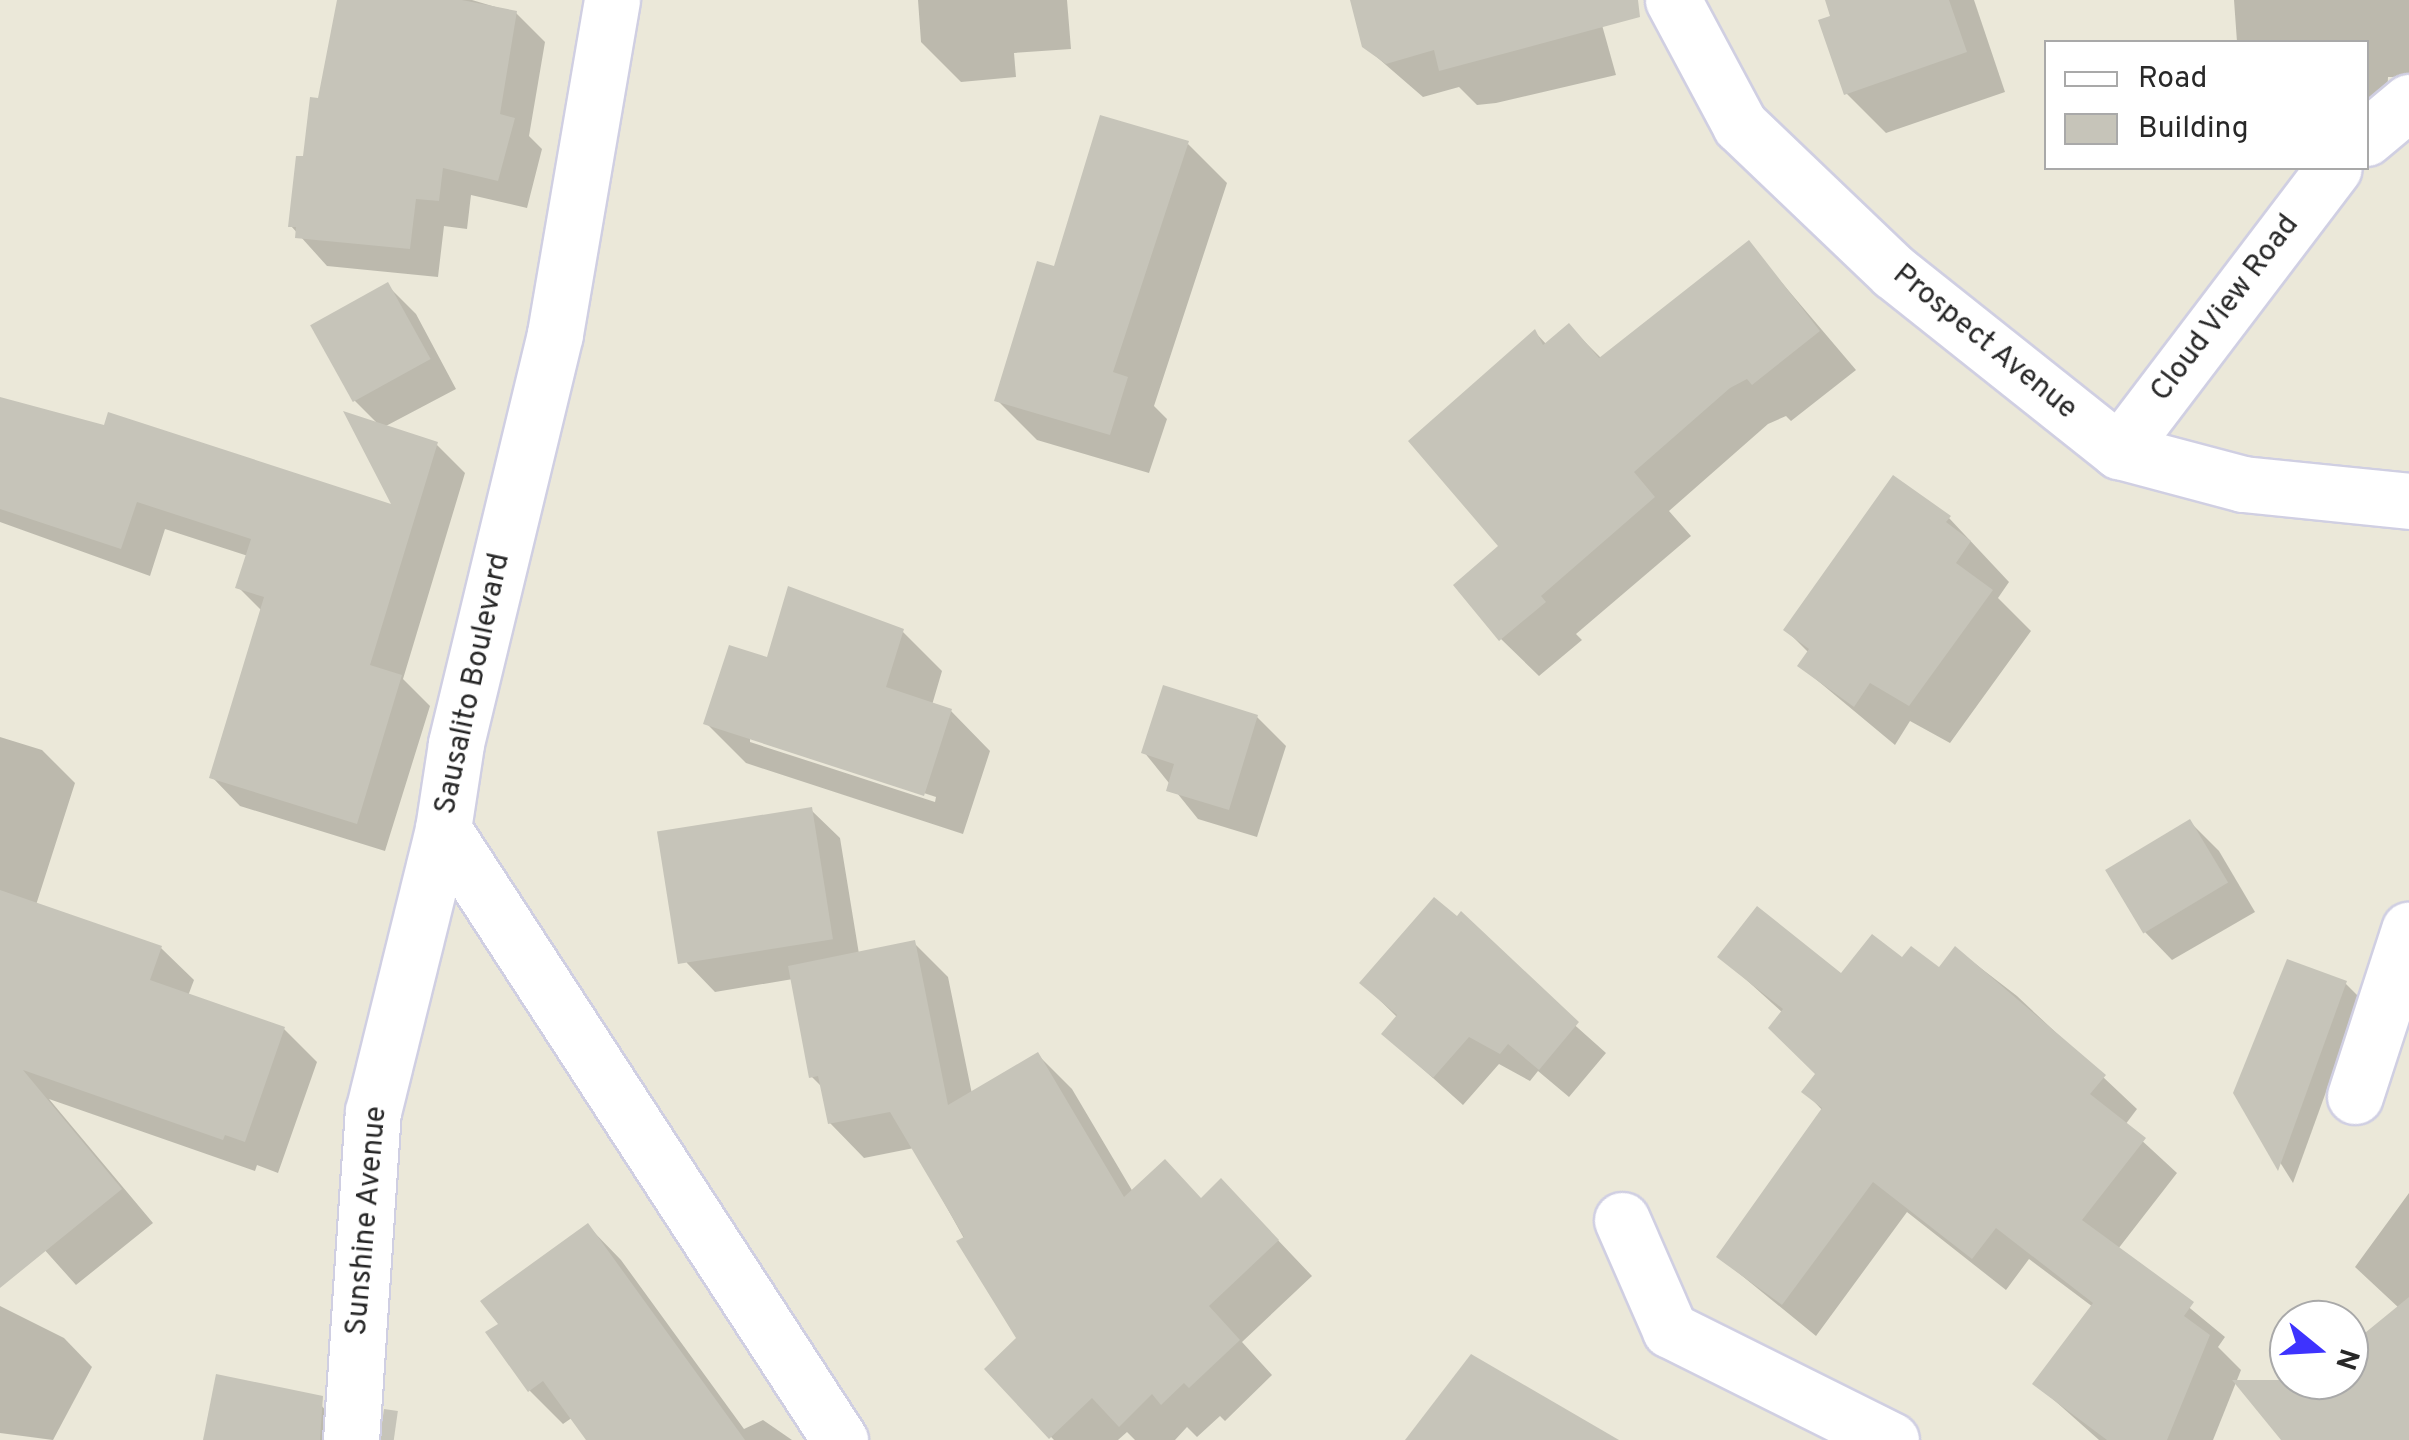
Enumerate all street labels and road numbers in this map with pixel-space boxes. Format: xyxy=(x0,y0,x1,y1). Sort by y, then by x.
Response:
street label: Cloud View Road xyxy=(2144,208,2308,410)
street label: Prospect Avenue xyxy=(1884,257,2084,429)
street label: Sausalito Boulevard xyxy=(429,550,519,818)
street label: Sunshine Avenue xyxy=(340,1104,396,1338)

